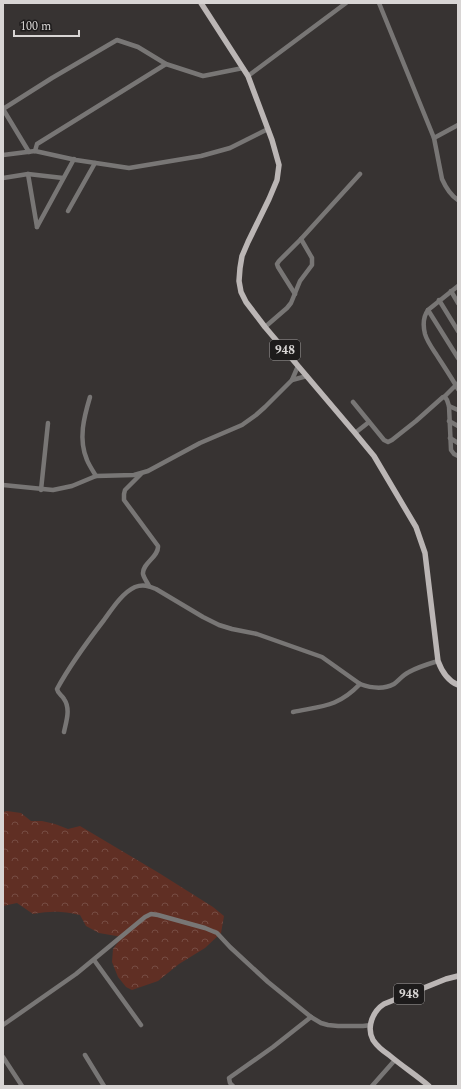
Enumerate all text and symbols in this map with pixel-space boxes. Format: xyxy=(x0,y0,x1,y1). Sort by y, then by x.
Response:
scale bar xyxy=(14,12,79,38)
text: 100 m xyxy=(20,17,51,36)
road number: 948 xyxy=(270,340,300,360)
road number: 948 xyxy=(394,984,424,1004)

